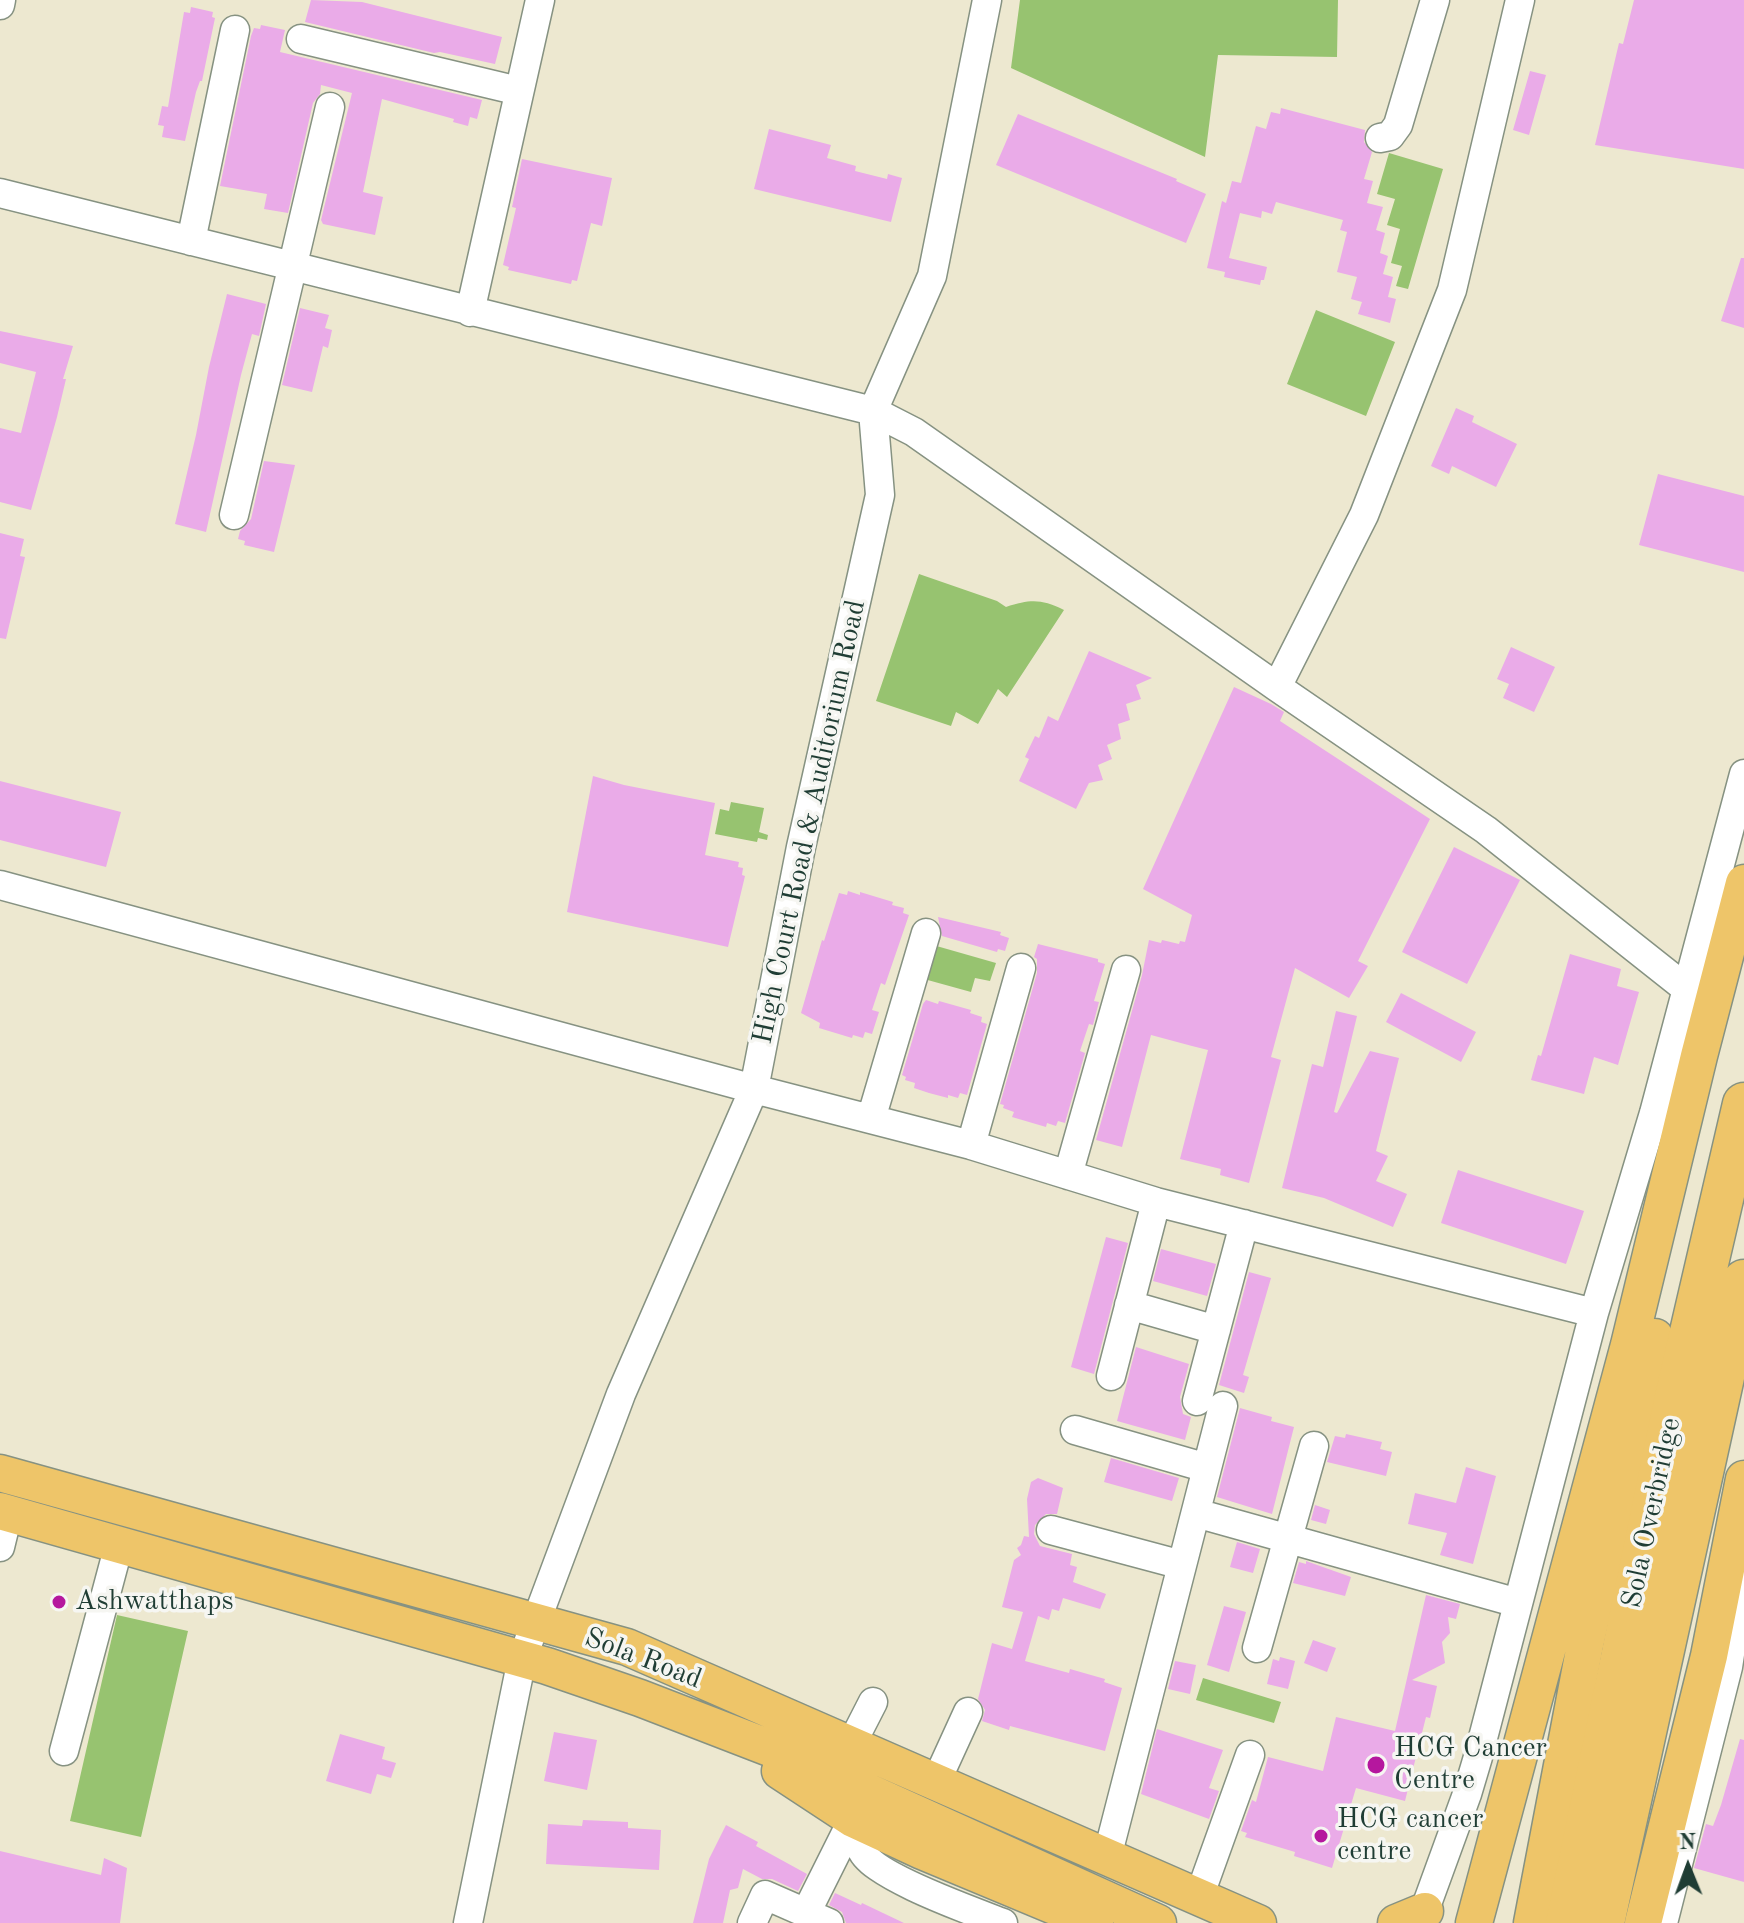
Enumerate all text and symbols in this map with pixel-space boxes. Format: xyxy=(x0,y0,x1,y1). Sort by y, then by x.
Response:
street label: High Court Road & Auditorium Road xyxy=(746,597,874,1047)
street label: Sola Overbridge xyxy=(1615,1415,1689,1611)
place label: Ashwatthaps xyxy=(75,1585,234,1619)
marker: Ashwatthaps xyxy=(50,1593,68,1611)
street label: Sola Road xyxy=(580,1621,706,1697)
place label: HCG Cancer Centre xyxy=(1394,1732,1547,1798)
marker: HCG Cancer Centre xyxy=(1365,1754,1387,1776)
place label: HCG cancer centre xyxy=(1337,1803,1484,1869)
marker: HCG cancer centre xyxy=(1312,1827,1330,1845)
north arrow xyxy=(1648,1827,1728,1907)
text: N xyxy=(1679,1832,1696,1854)

